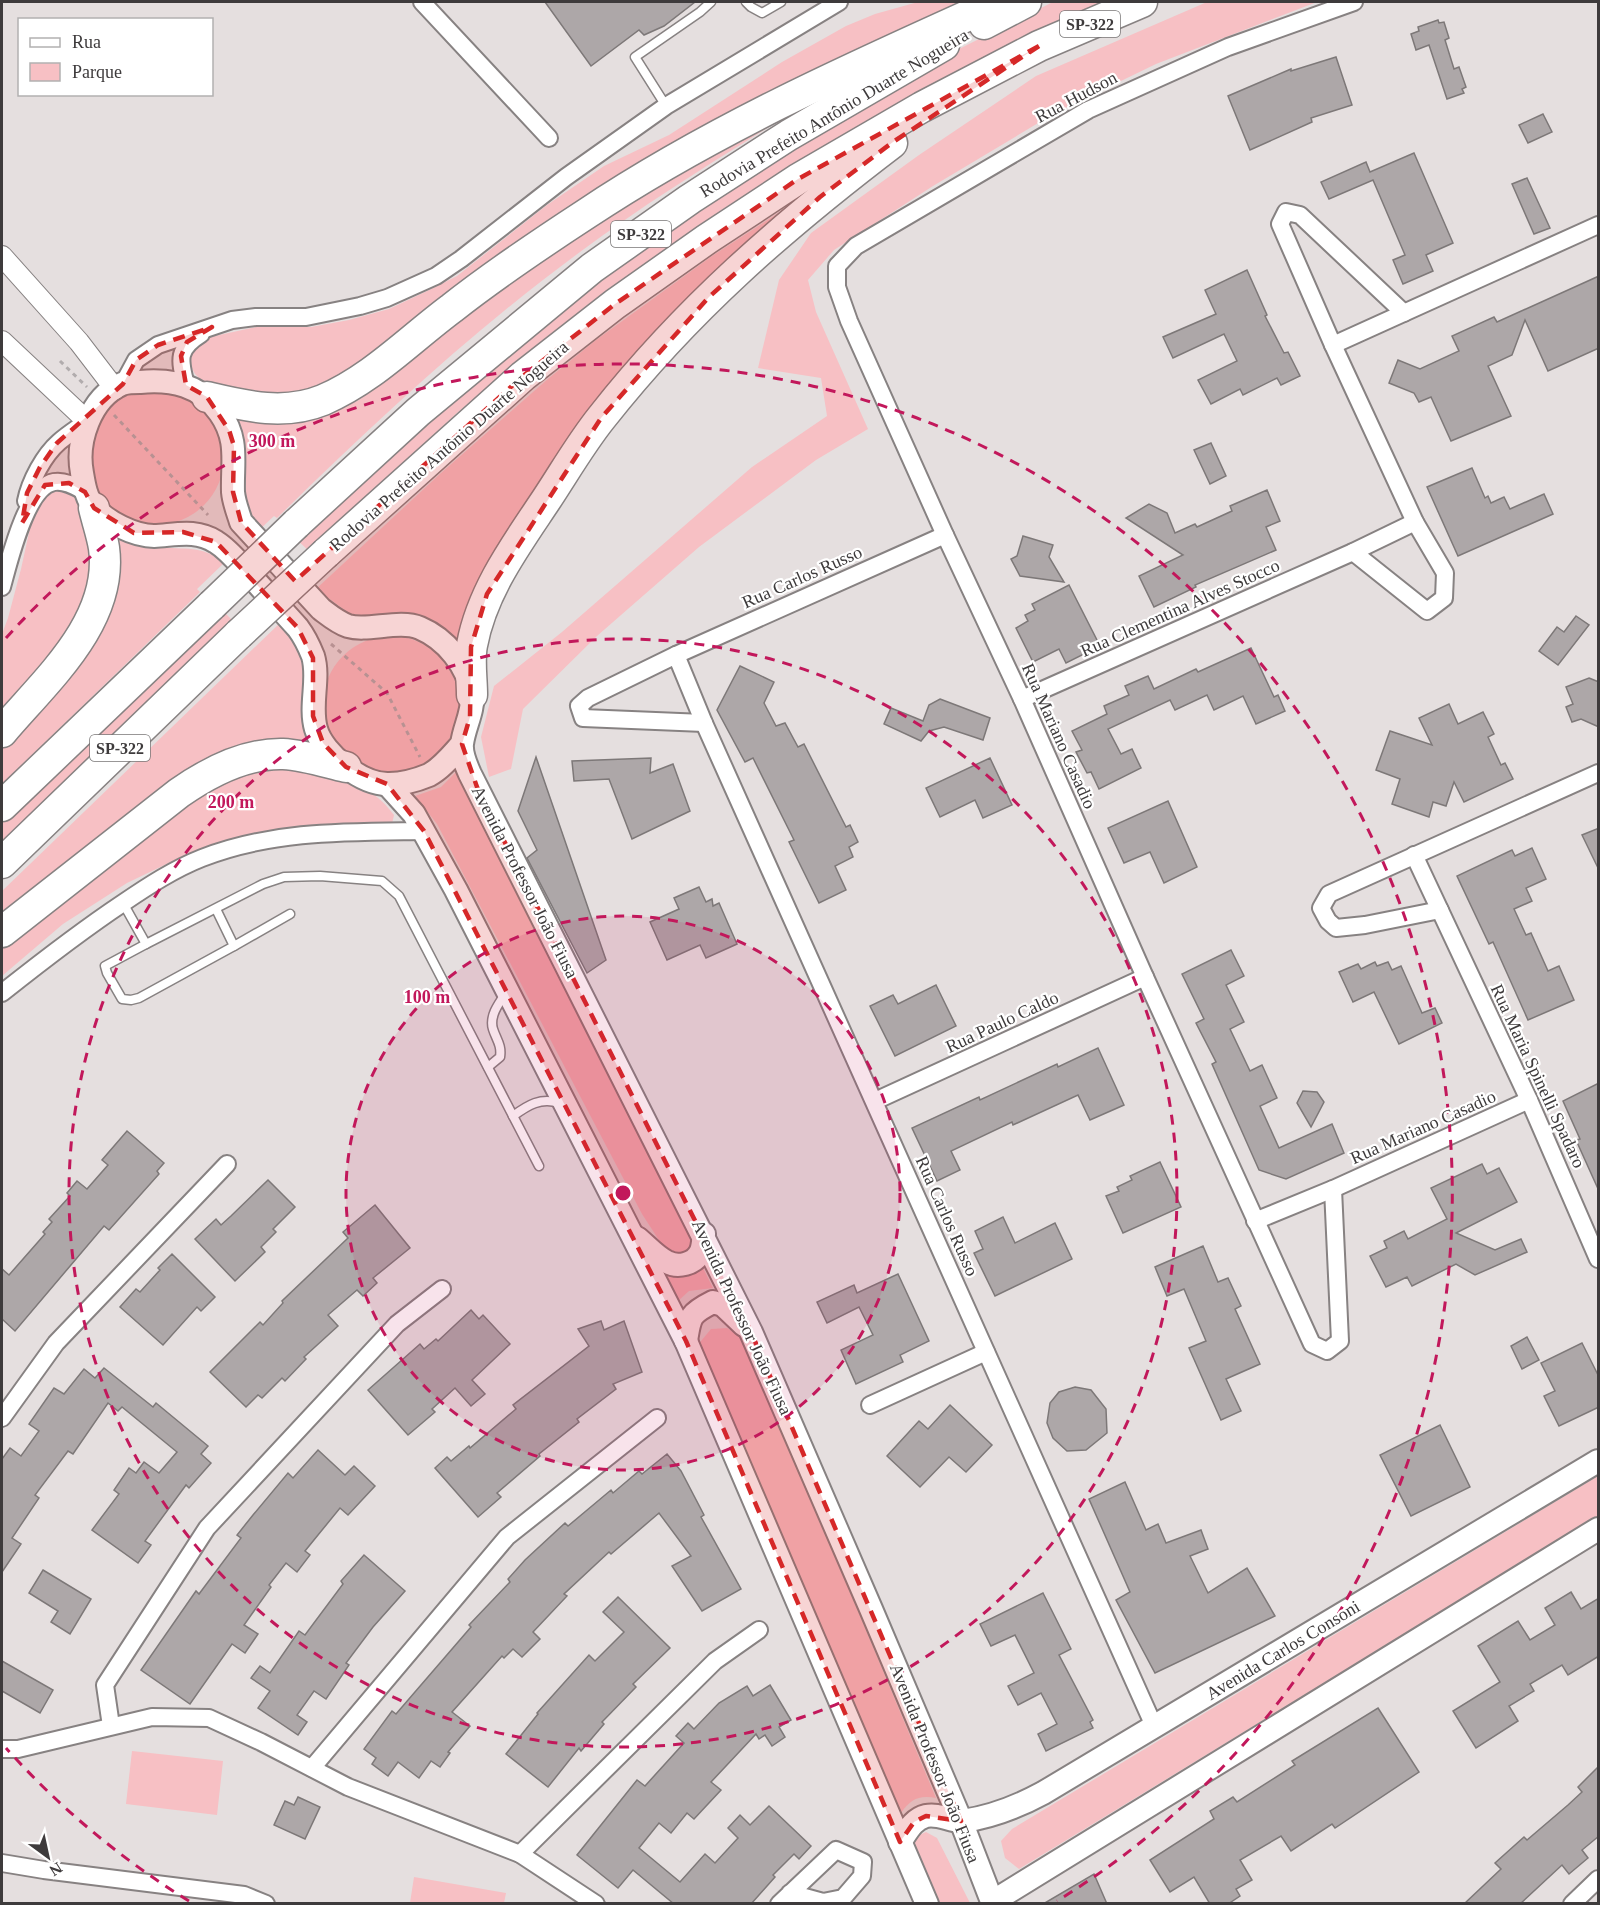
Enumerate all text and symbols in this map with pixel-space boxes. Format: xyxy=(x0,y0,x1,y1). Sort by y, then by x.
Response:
road number: SP-322 xyxy=(1060,11,1120,37)
legend xyxy=(18,18,213,96)
street label: Rodovia Prefeito Antônio Duarte Nogueira xyxy=(696,25,972,201)
text: Rua xyxy=(72,32,101,52)
text: Parque xyxy=(72,62,122,82)
street label: Rua Hudson xyxy=(1032,67,1120,127)
road number: SP-322 xyxy=(611,221,671,247)
street label: Rodovia Prefeito Antônio Duarte Nogueira xyxy=(325,337,573,555)
text: 300 m xyxy=(249,431,295,451)
street label: Rua Carlos Russo xyxy=(739,542,865,612)
street label: Rua Clementina Alves Stocco xyxy=(1078,555,1282,661)
street label: Rua Mariano Casadio xyxy=(1018,660,1100,812)
road number: SP-322 xyxy=(90,735,150,761)
street label: Avenida Professor João Fiusa xyxy=(468,783,582,981)
text: 200 m xyxy=(208,792,254,812)
street label: Rua Maria Spinelli Spadaro xyxy=(1487,981,1589,1171)
text: 100 m xyxy=(404,987,450,1007)
street label: Rua Paulo Caldo xyxy=(942,987,1062,1057)
street label: Rua Mariano Casadio xyxy=(1347,1086,1499,1168)
street label: Rua Carlos Russo xyxy=(912,1153,982,1279)
centre of rings xyxy=(613,1183,633,1203)
street label: Avenida Professor João Fiusa xyxy=(688,1216,796,1418)
street label: Avenida Carlos Consoni xyxy=(1203,1596,1363,1704)
street label: Avenida Professor João Fiusa xyxy=(886,1660,984,1866)
north arrow xyxy=(18,1827,78,1887)
text: N xyxy=(46,1859,65,1880)

